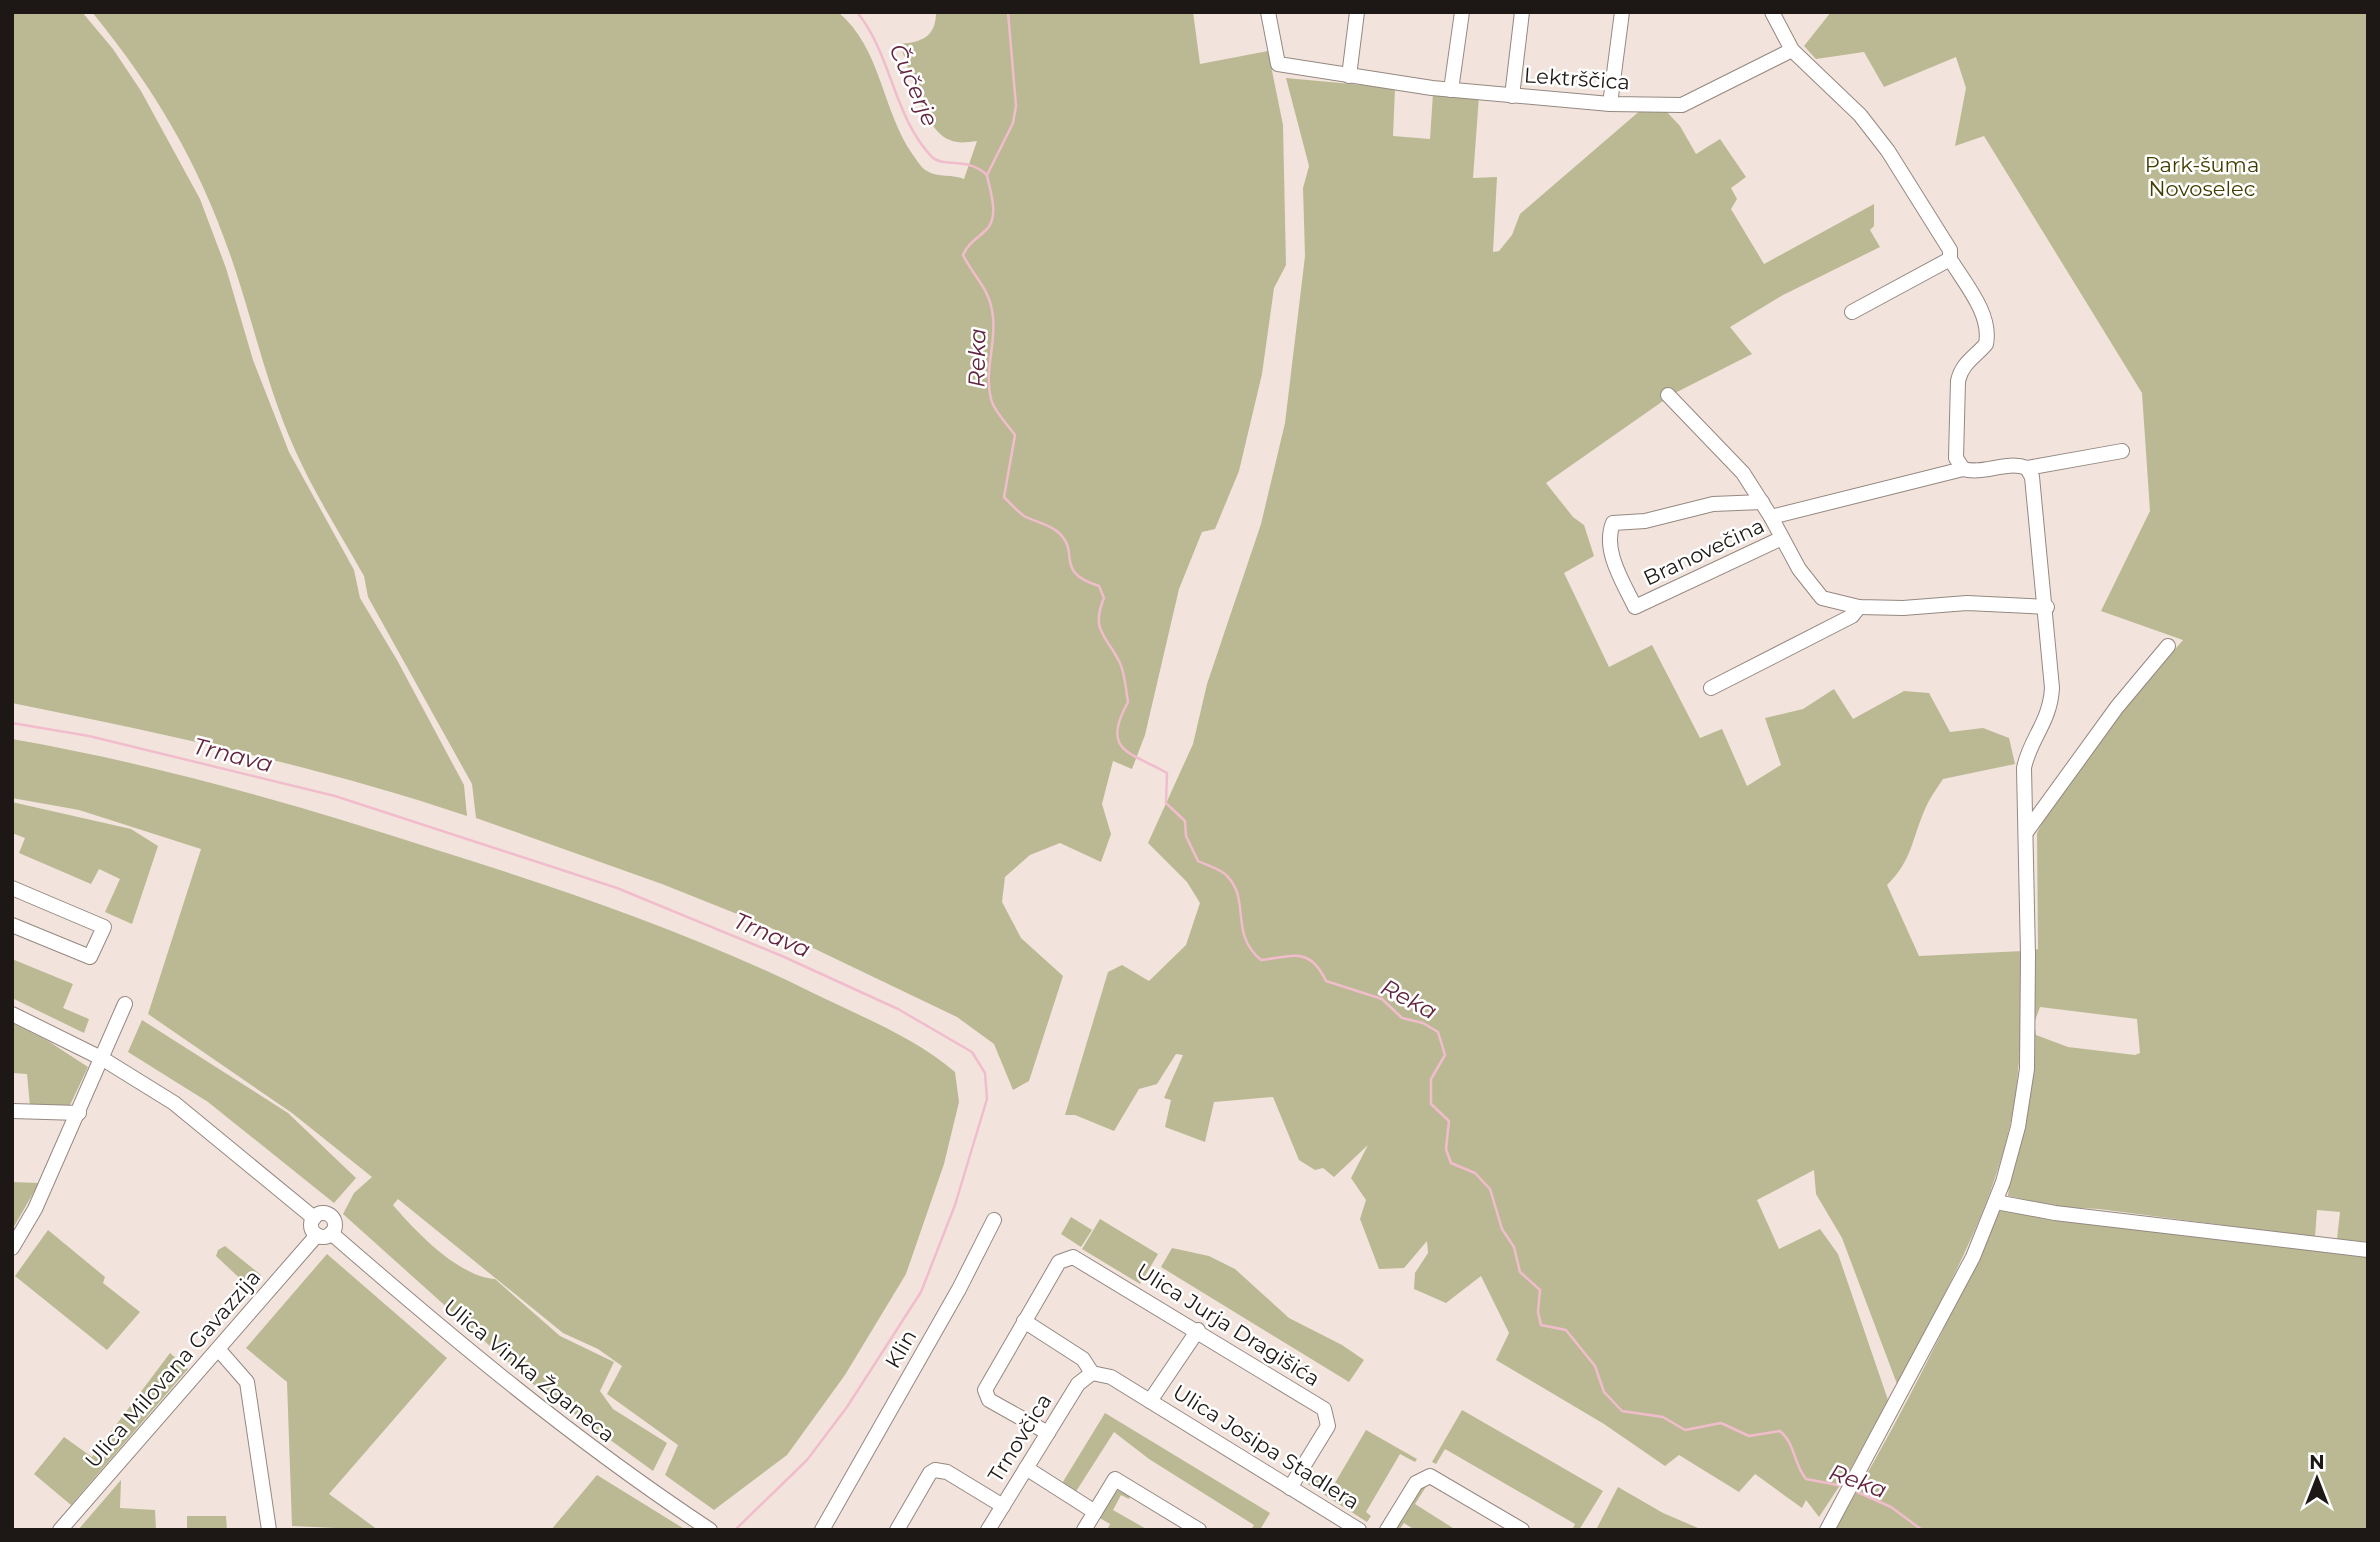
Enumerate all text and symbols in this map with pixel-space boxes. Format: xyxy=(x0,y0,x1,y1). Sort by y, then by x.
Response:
water label: Čučerje xyxy=(883,39,945,131)
street label: Lektrščica xyxy=(1523,62,1631,95)
park label: Park-šuma Novoselec xyxy=(2145,152,2259,201)
water label: Reka xyxy=(962,328,992,388)
street label: Branovečina xyxy=(1639,513,1768,590)
water label: Trnava xyxy=(190,732,276,778)
water label: Trnava xyxy=(729,906,815,964)
water label: Reka xyxy=(1376,973,1442,1025)
street label: Ulica Jurja Dragišića xyxy=(1132,1258,1325,1391)
street label: Ulica Milovana Gavazzija xyxy=(80,1264,265,1473)
street label: Ulica Vinka Žganeca xyxy=(439,1294,620,1447)
street label: Klin xyxy=(880,1325,922,1373)
street label: Ulica Josipa Stadlera xyxy=(1168,1379,1364,1514)
street label: Trnovčica xyxy=(983,1389,1057,1487)
north arrow xyxy=(2282,1444,2352,1514)
text: N xyxy=(2309,1451,2325,1474)
water label: Reka xyxy=(1825,1458,1891,1504)

